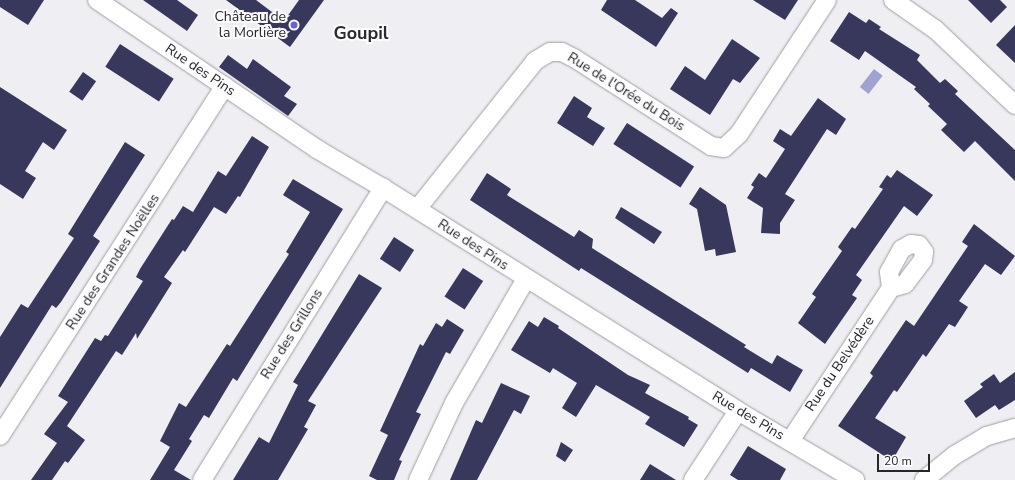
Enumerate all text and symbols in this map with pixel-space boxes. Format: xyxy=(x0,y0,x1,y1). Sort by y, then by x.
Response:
place label: Château de la Morlière xyxy=(214,9,286,42)
marker: Château de la Morlière xyxy=(289,20,299,30)
district label: Goupil xyxy=(333,22,389,44)
street label: Rue des Pins xyxy=(162,40,238,100)
street label: Rue de l'Orée du Bois xyxy=(564,49,688,135)
street label: Rue des Grandes Noëlles xyxy=(63,191,163,333)
street label: Rue des Pins xyxy=(434,216,512,274)
street label: Rue des Grillons xyxy=(258,286,326,382)
street label: Rue du Belvédère xyxy=(802,313,878,415)
street label: Rue des Pins xyxy=(709,388,787,444)
scale bar xyxy=(879,446,932,472)
text: 20 m xyxy=(884,453,912,469)

